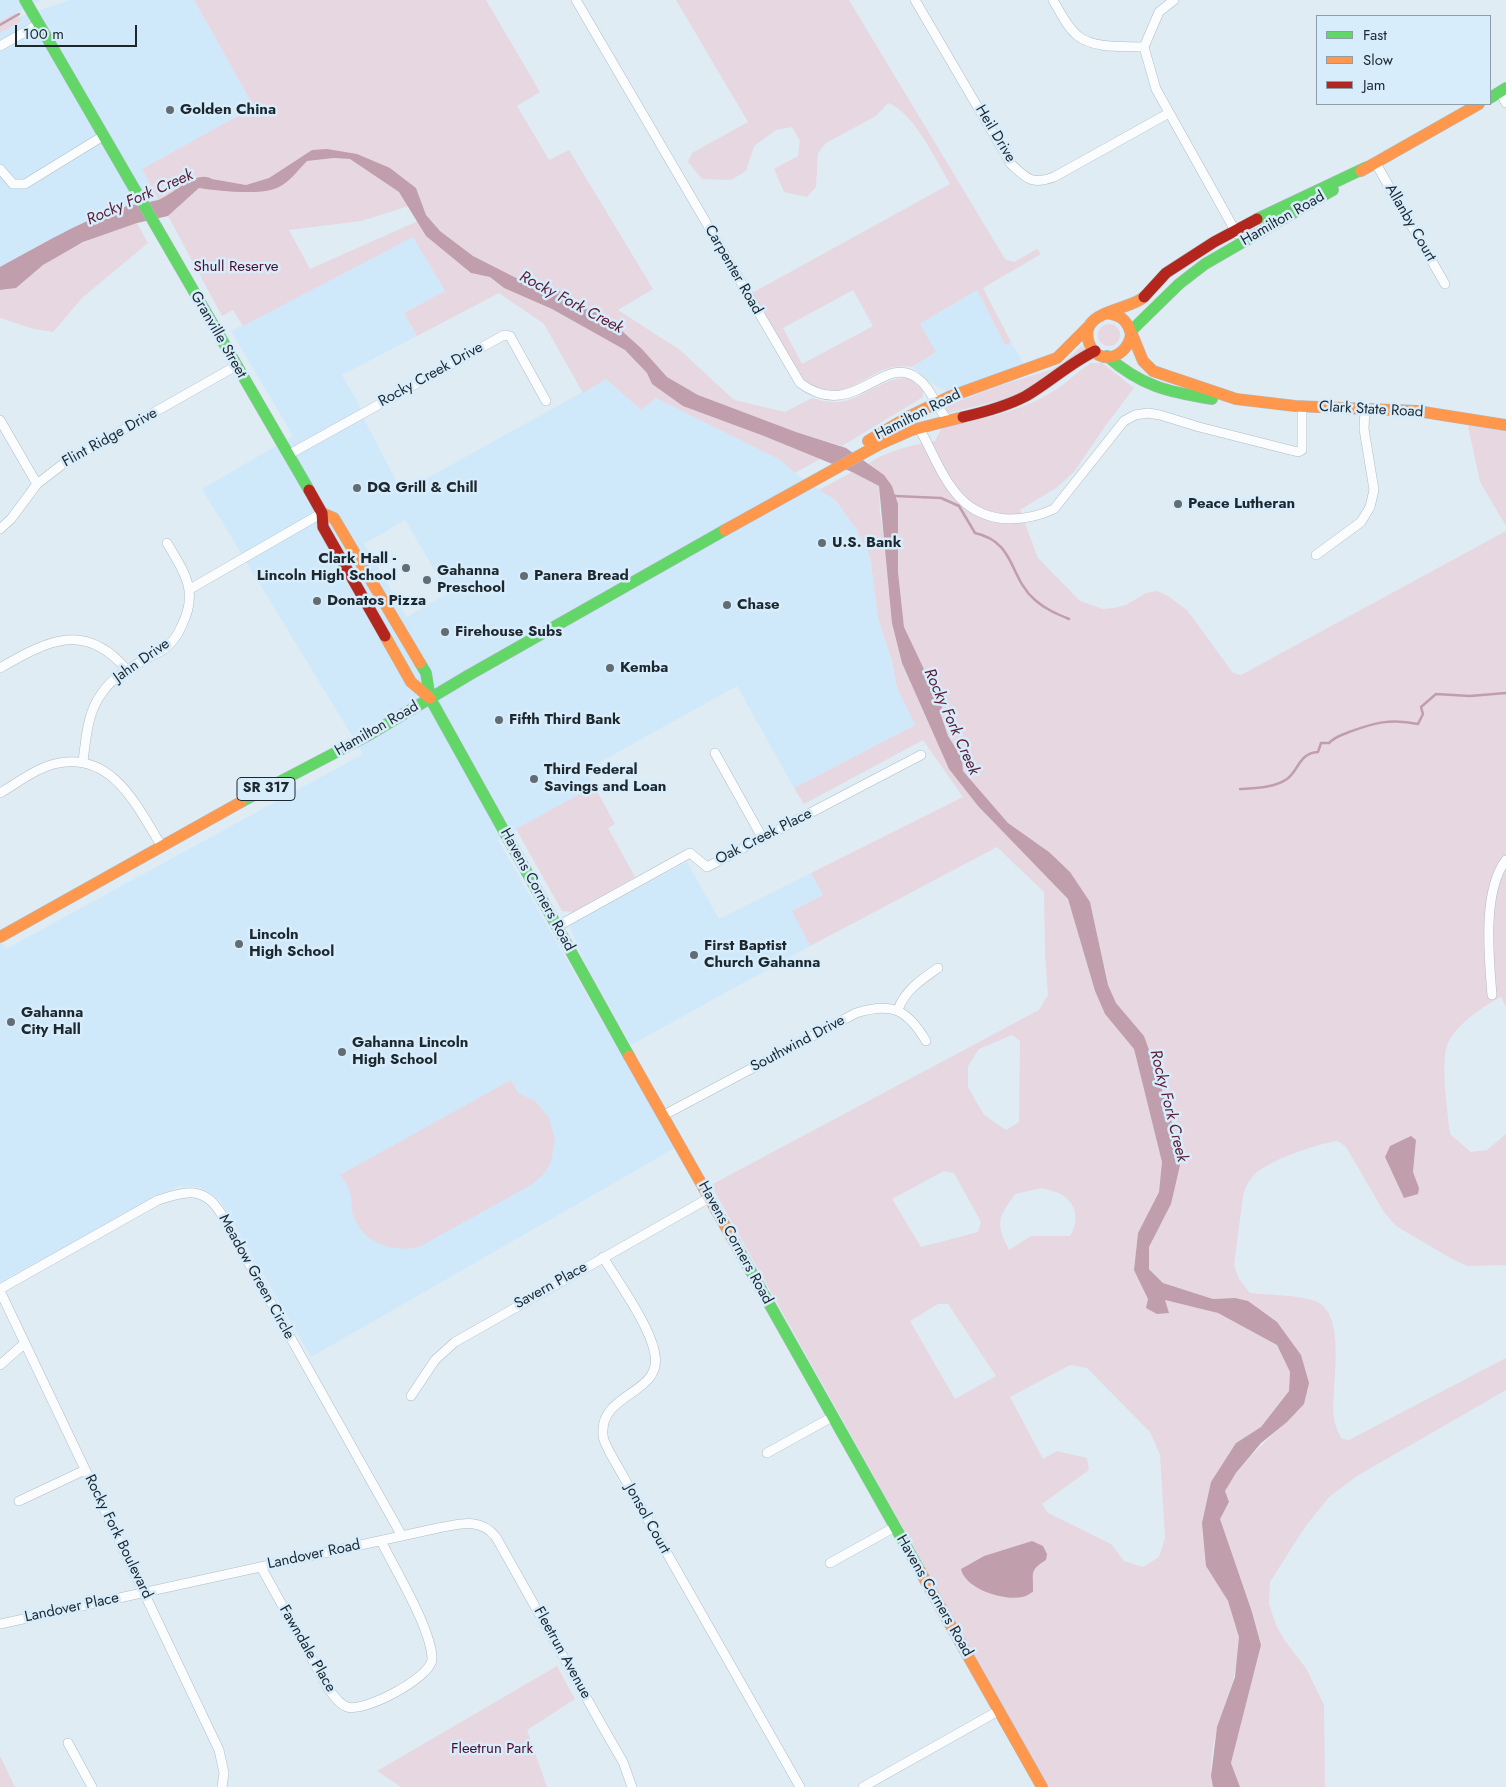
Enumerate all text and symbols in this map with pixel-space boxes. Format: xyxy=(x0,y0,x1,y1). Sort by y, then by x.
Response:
scale bar xyxy=(18,15,140,47)
legend xyxy=(1316,15,1491,105)
text: 100 m xyxy=(23,23,64,45)
text: Fast xyxy=(1363,24,1387,46)
text: Slow xyxy=(1363,49,1393,71)
text: Jam xyxy=(1363,74,1386,96)
place label: Golden China xyxy=(180,101,276,119)
street label: Heil Drive xyxy=(971,102,1019,166)
marker: Golden China xyxy=(164,104,176,116)
water label: Rocky Fork Creek xyxy=(84,166,196,230)
street label: Allanby Court xyxy=(1381,181,1439,265)
street label: Hamilton Road xyxy=(1238,188,1328,250)
street label: Carpenter Road xyxy=(700,222,766,318)
park label: Shull Reserve xyxy=(194,258,278,276)
water label: Rocky Fork Creek xyxy=(516,268,626,338)
street label: Granville Street xyxy=(186,288,250,382)
street label: Rocky Creek Drive xyxy=(376,339,486,411)
street label: Hamilton Road xyxy=(872,386,964,444)
street label: Clark State Road xyxy=(1318,398,1424,422)
street label: Flint Ridge Drive xyxy=(59,404,161,472)
place label: DQ Grill & Chill xyxy=(367,479,478,497)
marker: DQ Grill & Chill xyxy=(351,482,363,494)
place label: Peace Lutheran xyxy=(1188,495,1295,513)
marker: Peace Lutheran xyxy=(1172,498,1184,510)
place label: U.S. Bank xyxy=(832,534,901,552)
marker: U.S. Bank xyxy=(816,537,828,549)
place label: Clark Hall - Lincoln High School xyxy=(257,550,396,585)
marker: Clark Hall - Lincoln High School xyxy=(400,562,412,574)
place label: Gahanna Preschool xyxy=(437,562,505,597)
place label: Panera Bread xyxy=(534,567,629,585)
marker: Panera Bread xyxy=(518,570,530,582)
marker: Gahanna Preschool xyxy=(421,574,433,586)
place label: Donatos Pizza xyxy=(327,592,426,610)
marker: Donatos Pizza xyxy=(311,595,323,607)
place label: Chase xyxy=(737,596,780,614)
marker: Chase xyxy=(721,599,733,611)
place label: Firehouse Subs xyxy=(455,623,562,641)
marker: Firehouse Subs xyxy=(439,626,451,638)
street label: Jahn Drive xyxy=(110,635,174,687)
place label: Kemba xyxy=(620,659,668,677)
marker: Kemba xyxy=(604,662,616,674)
water label: Rocky Fork Creek xyxy=(919,666,983,778)
street label: Hamilton Road xyxy=(332,698,422,760)
place label: Fifth Third Bank xyxy=(509,711,621,729)
marker: Fifth Third Bank xyxy=(493,714,505,726)
place label: Third Federal Savings and Loan xyxy=(544,761,666,796)
marker: Third Federal Savings and Loan xyxy=(528,773,540,785)
road number: SR 317 xyxy=(237,778,295,801)
street label: Oak Creek Place xyxy=(713,805,815,869)
street label: Havens Corners Road xyxy=(496,825,578,955)
place label: Lincoln High School xyxy=(249,926,334,961)
place label: First Baptist Church Gahanna xyxy=(704,937,820,972)
marker: Lincoln High School xyxy=(233,938,245,950)
marker: First Baptist Church Gahanna xyxy=(688,949,700,961)
place label: Gahanna City Hall xyxy=(21,1004,83,1039)
street label: Southwind Drive xyxy=(748,1012,848,1076)
marker: Gahanna City Hall xyxy=(5,1016,17,1028)
place label: Gahanna Lincoln High School xyxy=(352,1034,468,1069)
marker: Gahanna Lincoln High School xyxy=(336,1046,348,1058)
water label: Rocky Fork Creek xyxy=(1145,1048,1191,1164)
street label: Havens Corners Road xyxy=(694,1178,776,1308)
street label: Meadow Green Circle xyxy=(214,1211,298,1343)
street label: Savern Place xyxy=(511,1259,591,1313)
street label: Rocky Fork Boulevard xyxy=(80,1472,156,1602)
street label: Jonsol Court xyxy=(620,1481,674,1557)
street label: Havens Corners Road xyxy=(892,1532,976,1660)
street label: Landover Road xyxy=(266,1536,362,1574)
street label: Landover Place xyxy=(23,1589,121,1627)
street label: Fawndale Place xyxy=(275,1602,339,1696)
street label: Fleetrun Avenue xyxy=(529,1604,595,1702)
park label: Fleetrun Park xyxy=(451,1740,533,1758)

